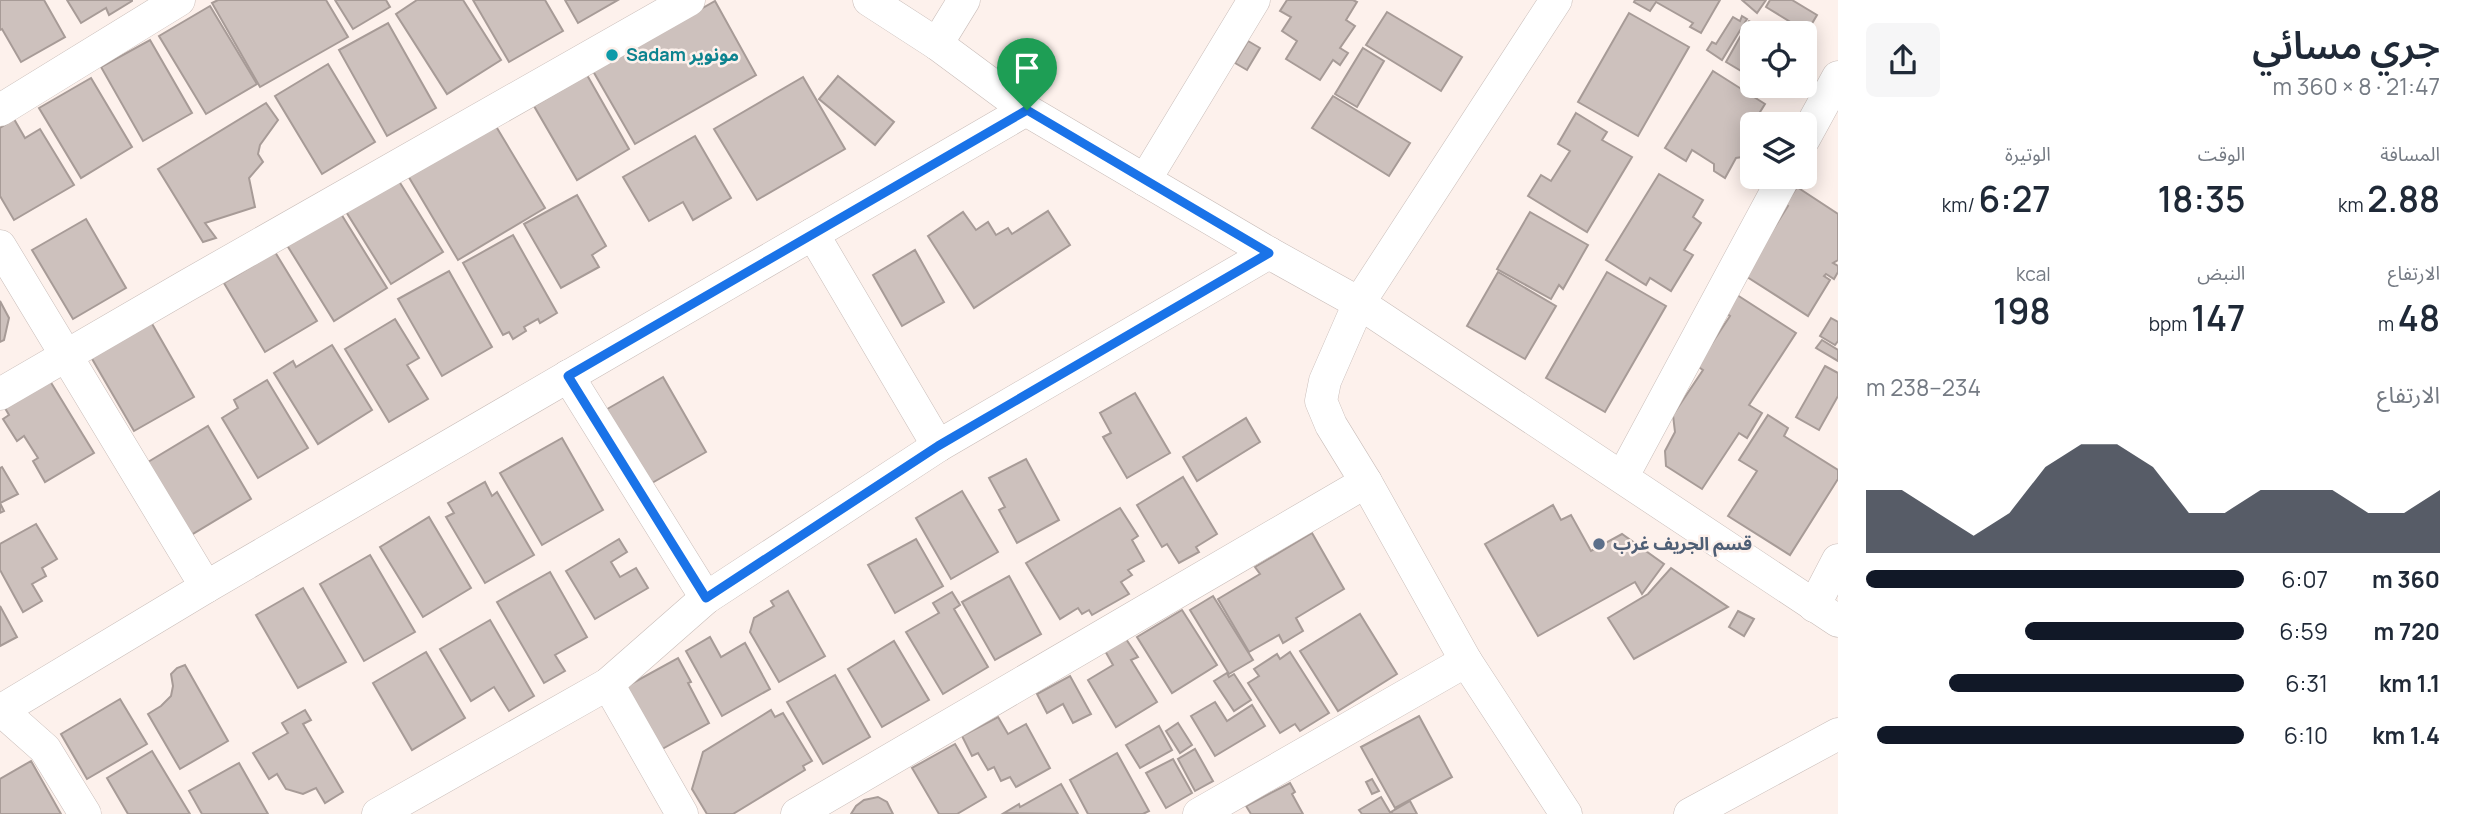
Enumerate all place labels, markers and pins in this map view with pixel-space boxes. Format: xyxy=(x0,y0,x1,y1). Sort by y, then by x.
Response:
pin xyxy=(997,38,1057,110)
place label: Sadam مونوير xyxy=(626,42,739,66)
marker: Sadam مونوير xyxy=(604,47,620,63)
place label: قسم الجريف غرب xyxy=(1613,531,1752,557)
marker: قسم الجريف غرب xyxy=(1591,536,1607,552)

